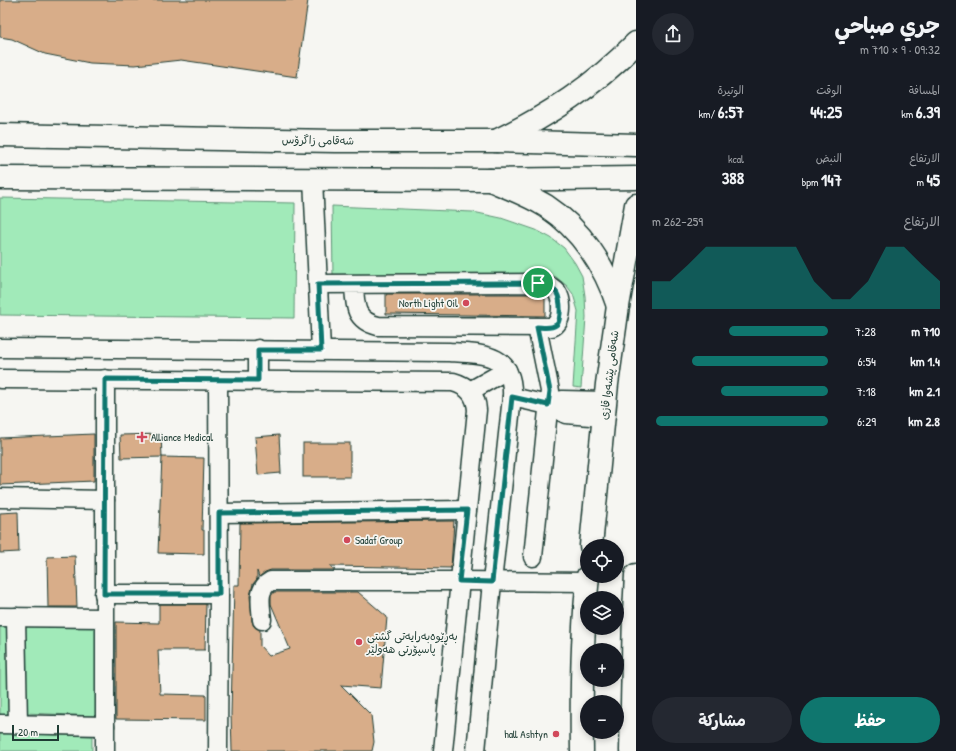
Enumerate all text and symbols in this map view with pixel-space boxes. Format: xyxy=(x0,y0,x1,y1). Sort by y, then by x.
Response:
text: جري صباحي xyxy=(834,10,940,40)
button: share xyxy=(652,13,694,55)
text: 09:32 · 9 × 710 m xyxy=(860,40,940,58)
text: الوتيرة xyxy=(717,83,744,97)
text: الوقت xyxy=(816,83,842,97)
text: المسافة xyxy=(909,83,940,97)
text: 6:57 xyxy=(718,100,744,123)
text: 44:25 xyxy=(810,100,842,123)
text: 6.39 xyxy=(916,100,940,123)
text: /km xyxy=(698,107,718,121)
text: km xyxy=(901,107,916,121)
street label: شەقامی زاگرۆس xyxy=(282,132,354,149)
text: النبض xyxy=(816,151,842,165)
text: الارتفاع xyxy=(909,151,940,165)
text: kcal xyxy=(728,152,744,166)
text: 388 xyxy=(722,166,744,189)
text: 147 xyxy=(821,168,842,191)
text: 45 xyxy=(926,168,940,191)
text: bpm xyxy=(802,175,821,189)
text: m xyxy=(916,175,926,189)
text: 259–262 m xyxy=(652,212,703,230)
text: الارتفاع xyxy=(904,212,940,230)
pin xyxy=(521,266,555,300)
icon: arrive xyxy=(527,272,549,294)
place label: North Light Oil xyxy=(399,296,458,310)
marker: North Light Oil xyxy=(461,298,471,308)
text: 7:28 xyxy=(855,322,876,340)
text: 710 m xyxy=(911,322,940,340)
street label: شەقامی پێشەوا قازی xyxy=(597,329,622,421)
text: 6:54 xyxy=(857,352,876,370)
text: 1.4 km xyxy=(910,352,940,370)
text: 7:18 xyxy=(856,382,876,400)
text: 2.1 km xyxy=(909,382,940,400)
text: 6:29 xyxy=(857,412,876,430)
text: 2.8 km xyxy=(908,412,940,430)
place label: Alliance Medical xyxy=(151,430,213,444)
marker: Alliance Medical xyxy=(136,431,148,443)
place label: Sadaf Group xyxy=(355,533,403,547)
marker: Sadaf Group xyxy=(342,535,352,545)
map controls xyxy=(580,539,624,739)
button: locate xyxy=(580,539,624,583)
button: layers xyxy=(580,591,624,635)
place label: بەڕێوەبەرایەتی گشتی پاسپۆرتی هەولێر xyxy=(366,629,458,657)
marker: بەڕێوەبەرایەتی گشتی پاسپۆرتی هەولێر xyxy=(354,637,364,647)
button: + xyxy=(580,643,624,687)
button: − xyxy=(580,695,624,739)
button: مشاركة xyxy=(652,697,792,743)
button: حفظ xyxy=(800,697,940,743)
scale bar xyxy=(12,723,59,742)
text: 20 m xyxy=(18,725,38,739)
place label: hall Ashtyn xyxy=(504,727,548,741)
marker: hall Ashtyn xyxy=(551,729,561,739)

